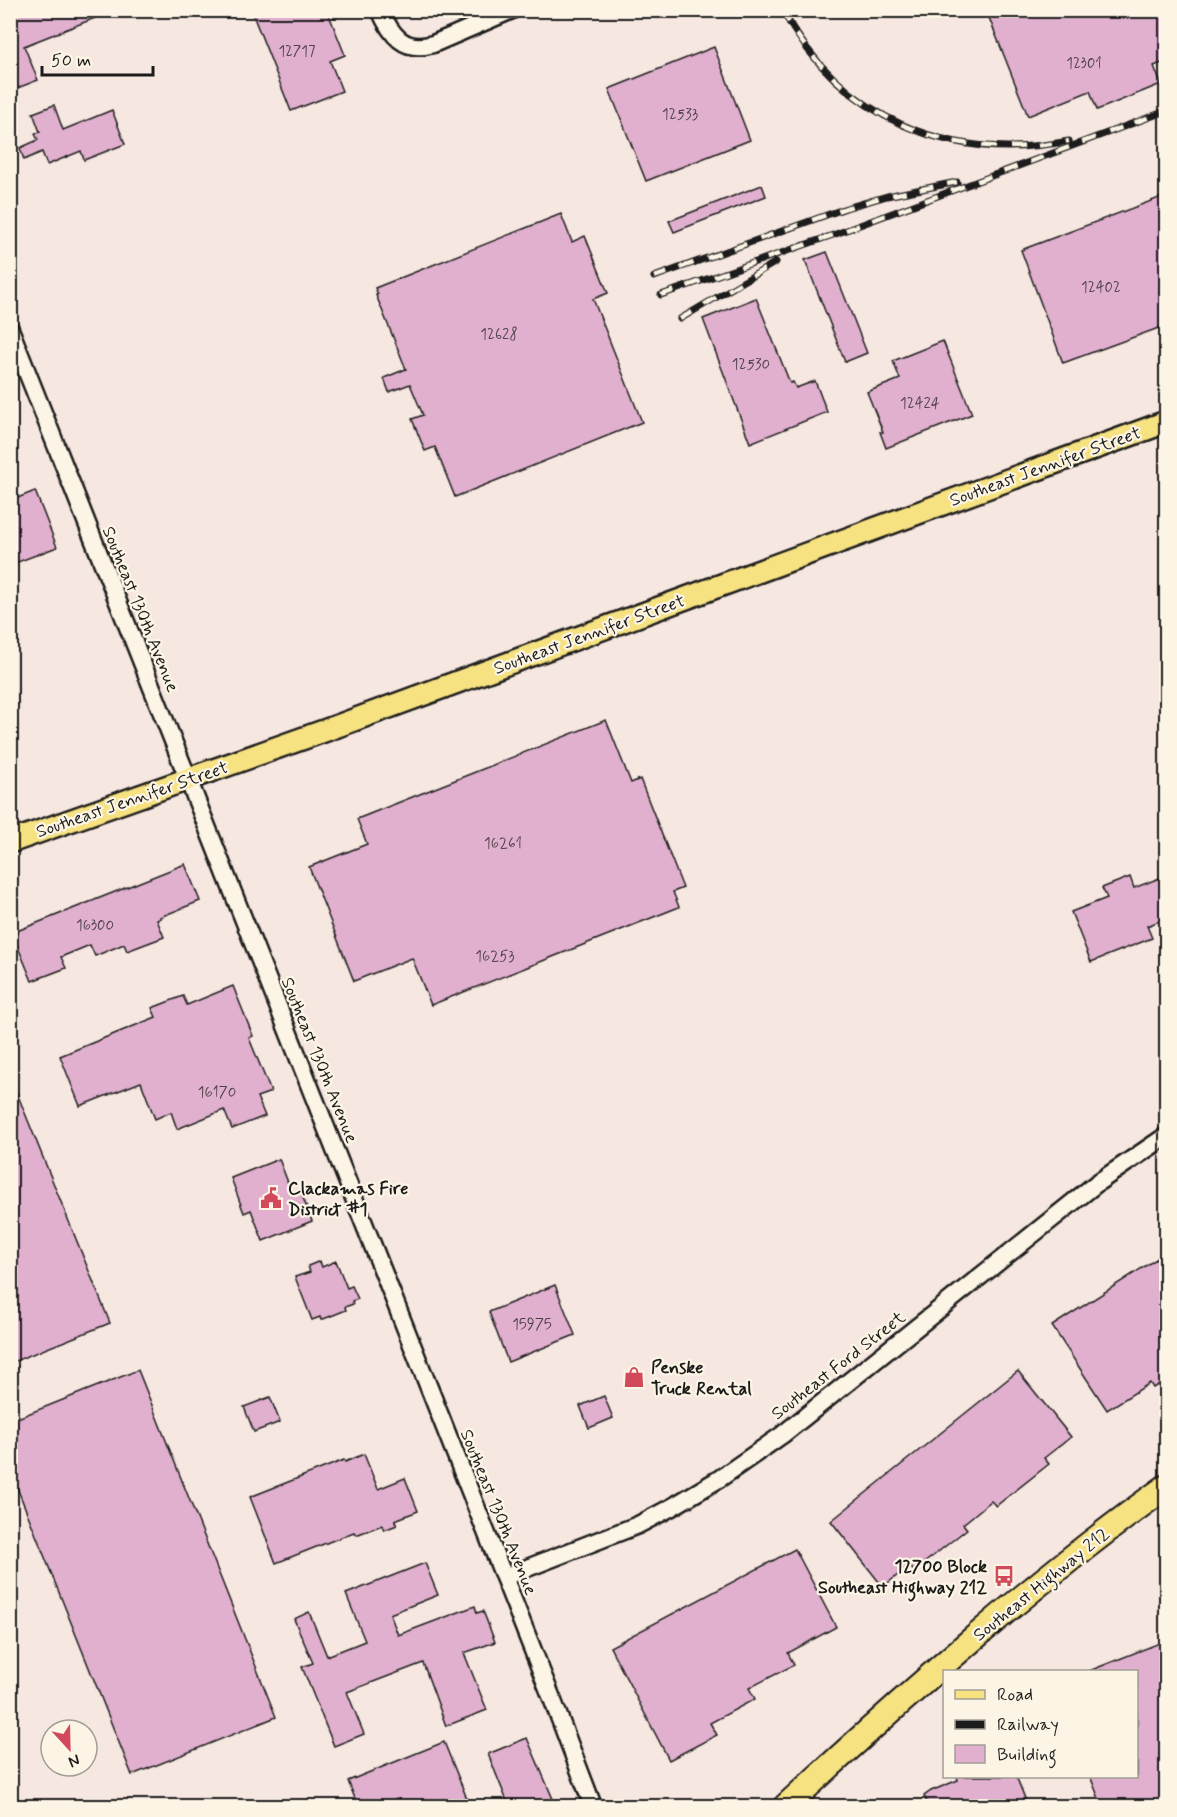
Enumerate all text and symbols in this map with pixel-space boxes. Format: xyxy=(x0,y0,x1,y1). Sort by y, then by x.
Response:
scale bar xyxy=(42,39,153,77)
house number: 12717 xyxy=(278,42,316,62)
text: 50 m xyxy=(51,49,91,73)
house number: 12301 xyxy=(1066,54,1102,74)
house number: 12533 xyxy=(662,105,698,125)
house number: 12402 xyxy=(1081,278,1121,298)
house number: 12628 xyxy=(480,325,518,345)
house number: 12530 xyxy=(732,355,770,375)
house number: 12424 xyxy=(900,394,940,414)
street label: Southeast Jennifer Street xyxy=(946,421,1144,513)
street label: Southeast 130th Avenue xyxy=(96,523,184,696)
street label: Southeast Jennifer Street xyxy=(490,589,688,681)
street label: Southeast Jennifer Street xyxy=(33,756,232,844)
house number: 16261 xyxy=(484,834,522,854)
house number: 16300 xyxy=(76,916,114,936)
house number: 16253 xyxy=(475,947,515,967)
street label: Southeast 130th Avenue xyxy=(275,974,363,1147)
house number: 16170 xyxy=(198,1083,236,1103)
place label: Clackamas Fire District #1 xyxy=(288,1177,408,1222)
public building icon: Clackamas Fire District #1 xyxy=(259,1186,283,1210)
street label: Southeast Ford Street xyxy=(767,1306,911,1426)
house number: 15975 xyxy=(512,1315,552,1335)
place label: Penske Truck Rental xyxy=(651,1356,752,1401)
shop icon: Penske Truck Rental xyxy=(622,1365,646,1389)
street label: Southeast 130th Avenue xyxy=(454,1426,542,1599)
street label: Southeast Highway 212 xyxy=(968,1522,1116,1649)
place label: 12700 Block Southeast Highway 212 xyxy=(818,1555,987,1602)
bus stop icon: 12700 Block Southeast Highway 212 xyxy=(992,1564,1016,1588)
legend xyxy=(943,1670,1138,1778)
text: Road xyxy=(997,1683,1033,1707)
text: Railway xyxy=(997,1713,1059,1737)
north arrow xyxy=(39,1718,99,1778)
text: Building xyxy=(997,1743,1057,1769)
text: N xyxy=(65,1749,83,1772)

